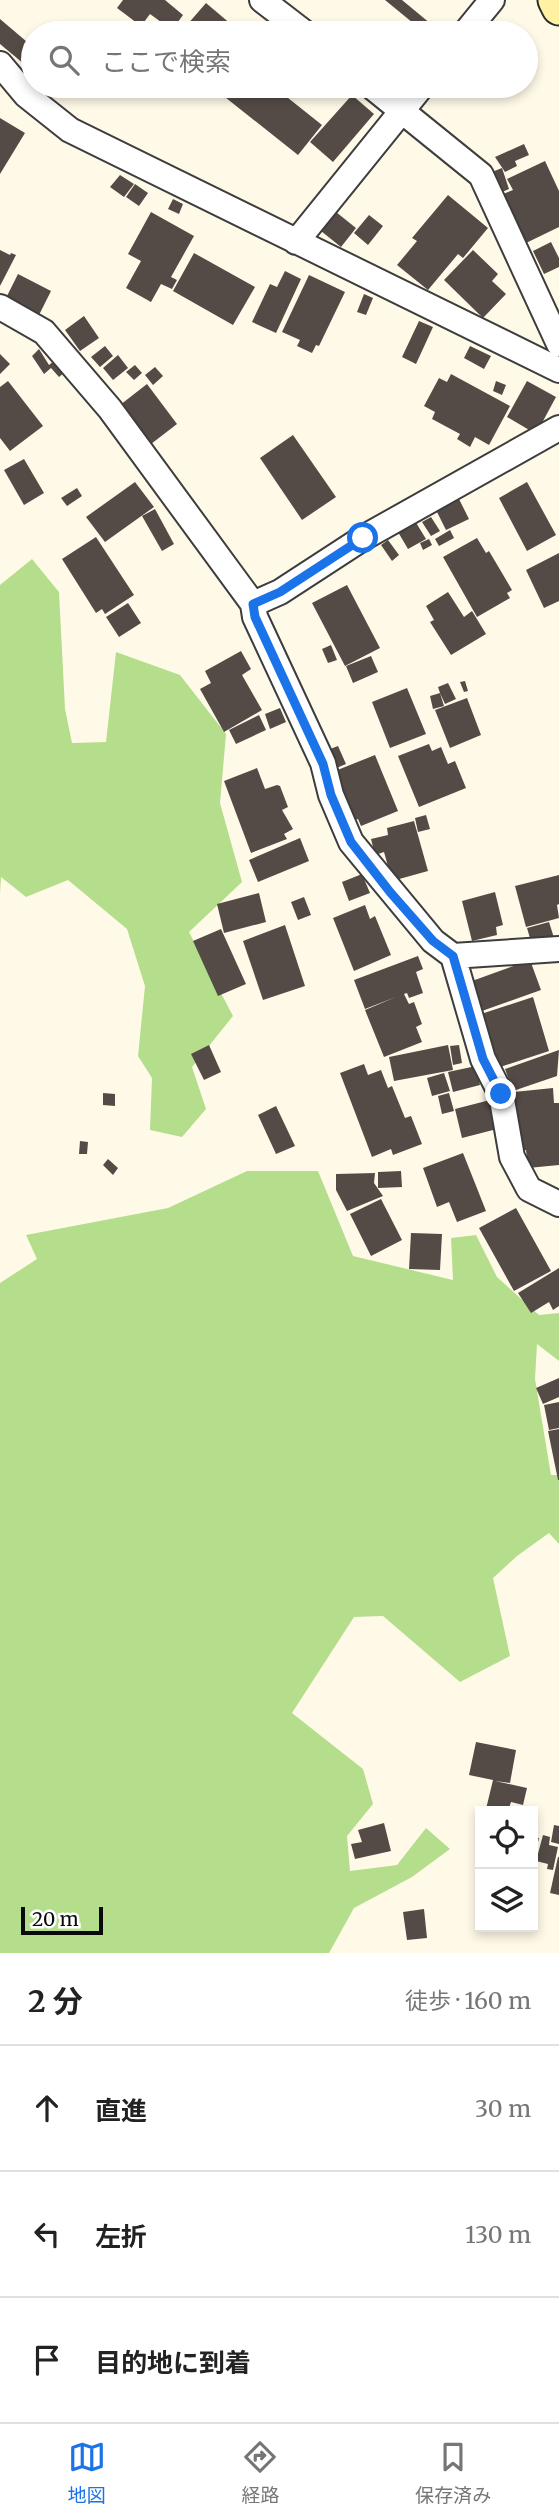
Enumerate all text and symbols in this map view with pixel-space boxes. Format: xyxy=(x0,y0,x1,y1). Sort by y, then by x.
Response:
search box xyxy=(21,21,538,98)
icon: search xyxy=(45,41,83,79)
text: ここで検索 xyxy=(101,45,231,78)
route start xyxy=(347,522,378,553)
route end xyxy=(485,1078,516,1109)
map controls xyxy=(475,1806,538,1932)
button: locate xyxy=(475,1806,538,1869)
button: layers xyxy=(475,1869,538,1932)
scale bar xyxy=(21,1904,103,1936)
text: 20 m xyxy=(32,1907,79,1931)
text: 2 分 xyxy=(28,1982,83,2020)
text: 徒歩 · 160 m xyxy=(405,1986,531,2015)
icon: ahead xyxy=(28,2089,66,2127)
text: 直進 xyxy=(95,2094,147,2127)
text: 30 m xyxy=(475,2094,531,2123)
icon: left xyxy=(28,2215,66,2253)
text: 左折 xyxy=(95,2220,147,2253)
text: 130 m xyxy=(465,2220,531,2249)
icon: arrive xyxy=(28,2341,66,2379)
text: 目的地に到着 xyxy=(95,2346,251,2379)
tab: 地図 xyxy=(68,2438,106,2507)
tab: 経路 xyxy=(241,2438,279,2507)
tab: 保存済み xyxy=(415,2438,491,2507)

